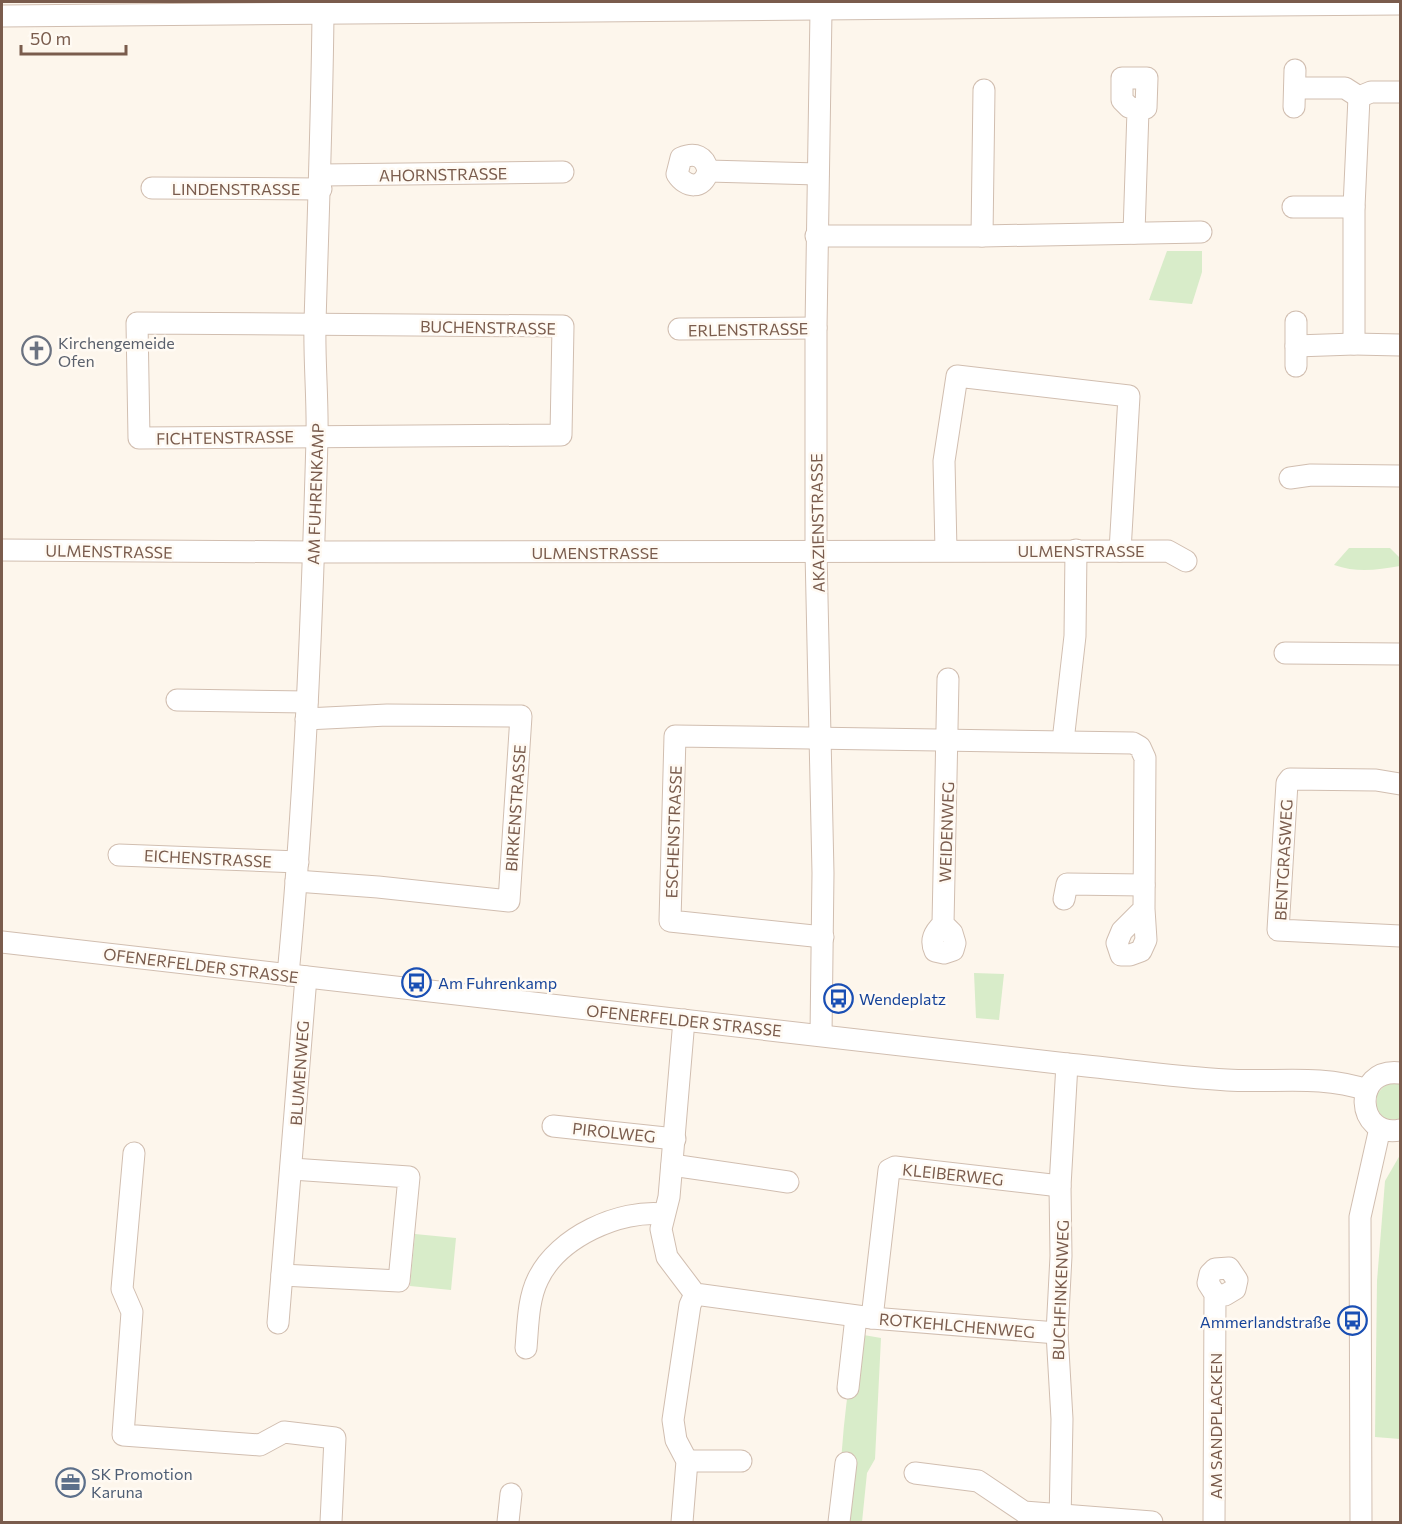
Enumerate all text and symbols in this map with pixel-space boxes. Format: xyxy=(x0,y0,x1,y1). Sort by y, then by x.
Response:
scale bar xyxy=(21,18,126,56)
text: 50 m xyxy=(30,27,71,49)
street label: AHORNSTRASSE xyxy=(379,163,507,185)
street label: LINDENSTRASSE xyxy=(172,179,300,198)
street label: BUCHENSTRASSE xyxy=(420,316,556,338)
street label: ERLENSTRASSE xyxy=(688,318,808,340)
place label: Kirchengemeide Ofen xyxy=(58,333,175,370)
church icon: Kirchengemeide Ofen xyxy=(21,335,53,367)
street label: AM FUHRENKAMP xyxy=(303,423,327,565)
street label: FICHTENSTRASSE xyxy=(156,426,294,448)
street label: AKAZIENSTRASSE xyxy=(806,453,828,593)
street label: ULMENSTRASSE xyxy=(45,540,173,562)
street label: ULMENSTRASSE xyxy=(1017,541,1145,560)
street label: ULMENSTRASSE xyxy=(531,543,659,562)
street label: BIRKENSTRASSE xyxy=(501,744,529,872)
street label: ESCHENSTRASSE xyxy=(661,765,685,899)
street label: WEIDENWEG xyxy=(935,781,957,883)
street label: BENTGRASWEG xyxy=(1270,799,1296,921)
street label: EICHENSTRASSE xyxy=(144,845,272,871)
street label: OFENERFELDER STRASSE xyxy=(102,944,300,986)
bus stop icon: Am Fuhrenkamp xyxy=(401,966,433,998)
place label: Am Fuhrenkamp xyxy=(438,973,557,992)
bus stop icon: Wendeplatz xyxy=(822,982,854,1014)
place label: Wendeplatz xyxy=(859,989,946,1008)
street label: OFENERFELDER STRASSE xyxy=(585,1000,783,1040)
street label: BLUMENWEG xyxy=(286,1020,312,1126)
street label: PIROLWEG xyxy=(571,1118,657,1146)
street label: KLEIBERWEG xyxy=(901,1159,1005,1189)
street label: BUCHFINKENWEG xyxy=(1048,1219,1072,1361)
bus stop icon: Ammerlandstraße xyxy=(1336,1305,1368,1337)
street label: ROTKEHLCHENWEG xyxy=(878,1309,1036,1341)
place label: Ammerlandstraße xyxy=(1200,1312,1331,1331)
street label: AM SANDPLACKEN xyxy=(1206,1353,1225,1499)
place label: SK Promotion Karuna xyxy=(91,1464,193,1501)
office icon: SK Promotion Karuna xyxy=(54,1466,86,1498)

